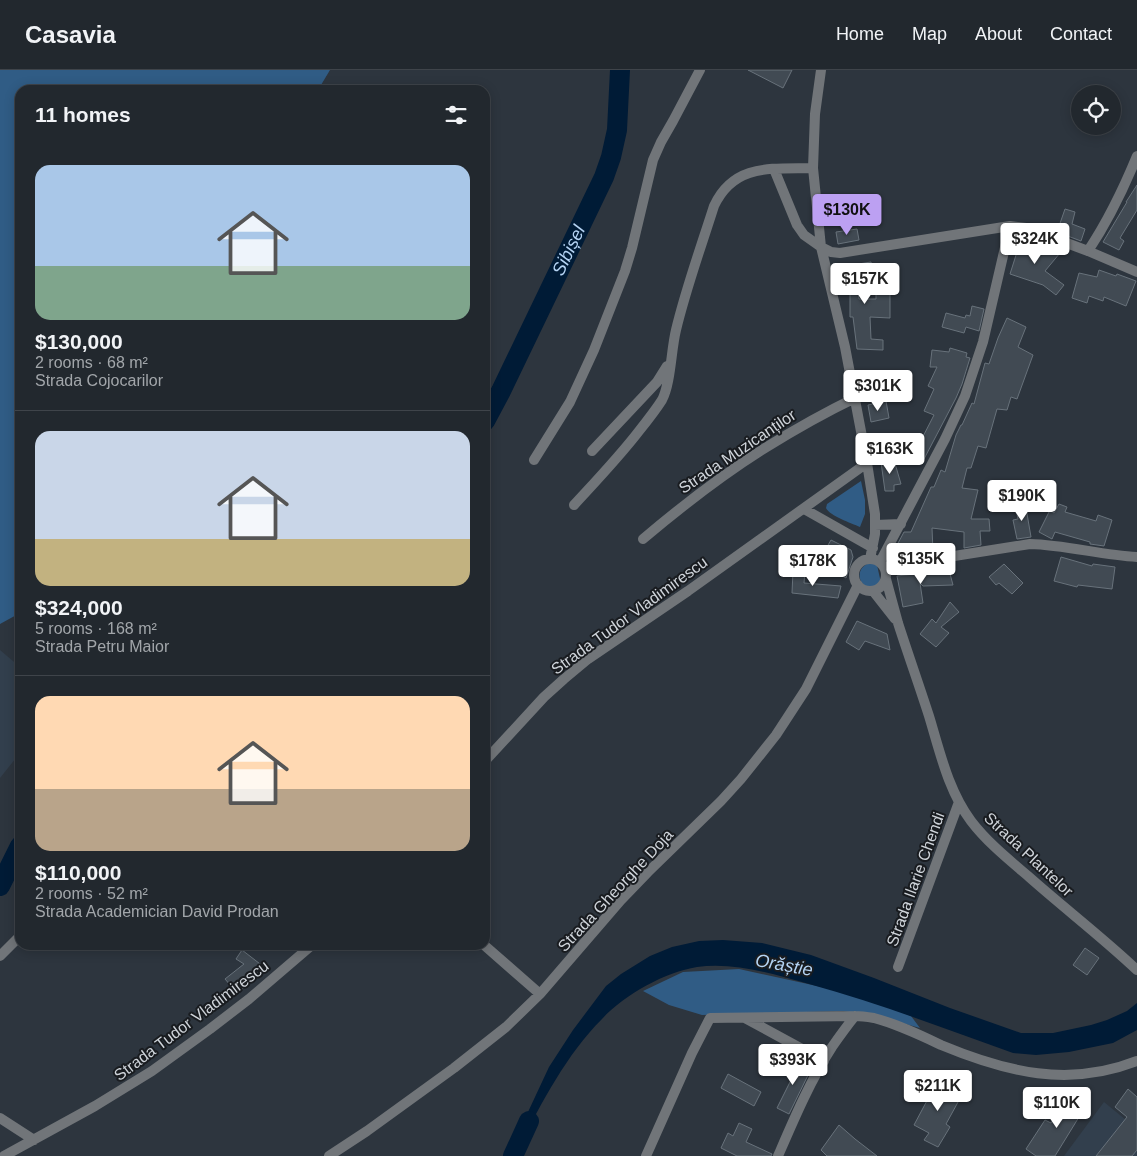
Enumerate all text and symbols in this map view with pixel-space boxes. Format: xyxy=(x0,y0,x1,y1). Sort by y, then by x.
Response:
text: Casavia xyxy=(25,21,116,48)
text: Home xyxy=(836,24,884,44)
text: Map xyxy=(912,24,947,44)
text: About xyxy=(975,24,1022,44)
text: Contact xyxy=(1050,24,1112,44)
map controls xyxy=(1071,85,1121,135)
button: locate xyxy=(1071,85,1121,135)
icon: filters xyxy=(442,101,470,129)
text: 11 homes xyxy=(35,103,131,126)
pin: $130K xyxy=(812,194,882,236)
icon: home xyxy=(208,198,298,288)
text: $130K xyxy=(823,201,871,218)
water label: Sibișel xyxy=(548,221,590,279)
pin: $324K xyxy=(1000,222,1070,265)
text: $324K xyxy=(1011,230,1059,247)
pin: $157K xyxy=(830,262,900,305)
text: $157K xyxy=(841,270,889,287)
text: $130,000 xyxy=(35,330,123,353)
text: 2 rooms · 68 m² xyxy=(35,354,148,371)
pin: $301K xyxy=(843,370,913,412)
text: Strada Cojocarilor xyxy=(35,372,163,389)
text: $301K xyxy=(854,377,902,394)
street label: Strada Muzicanților xyxy=(676,406,799,497)
pin: $163K xyxy=(855,432,925,475)
text: $163K xyxy=(866,440,914,457)
icon: home xyxy=(208,463,298,553)
pin: $190K xyxy=(987,480,1057,522)
text: $190K xyxy=(998,487,1046,504)
pin: $135K xyxy=(886,542,956,585)
pin: $178K xyxy=(778,544,848,587)
text: $135K xyxy=(897,550,945,567)
text: $178K xyxy=(789,552,837,569)
street label: Strada Tudor Vladimirescu xyxy=(548,553,711,678)
text: $324,000 xyxy=(35,596,123,619)
text: 5 rooms · 168 m² xyxy=(35,620,157,637)
text: Strada Petru Maior xyxy=(35,638,169,655)
icon: home xyxy=(208,728,298,818)
street label: Strada Plantelor xyxy=(981,809,1077,900)
street label: Strada Ilarie Chendi xyxy=(883,810,948,949)
street label: Strada Gheorghe Doja xyxy=(555,826,676,955)
text: $110,000 xyxy=(35,861,121,884)
text: 2 rooms · 52 m² xyxy=(35,885,148,902)
text: Strada Academician David Prodan xyxy=(35,903,279,920)
water label: Orăștie xyxy=(754,950,814,980)
street label: Strada Tudor Vladimirescu xyxy=(111,957,272,1084)
pin: $393K xyxy=(758,1044,828,1086)
text: $393K xyxy=(769,1051,817,1068)
pin: $211K xyxy=(903,1070,973,1112)
text: $211K xyxy=(915,1077,961,1094)
pin: $110K xyxy=(1022,1086,1092,1129)
text: $110K xyxy=(1034,1094,1080,1111)

